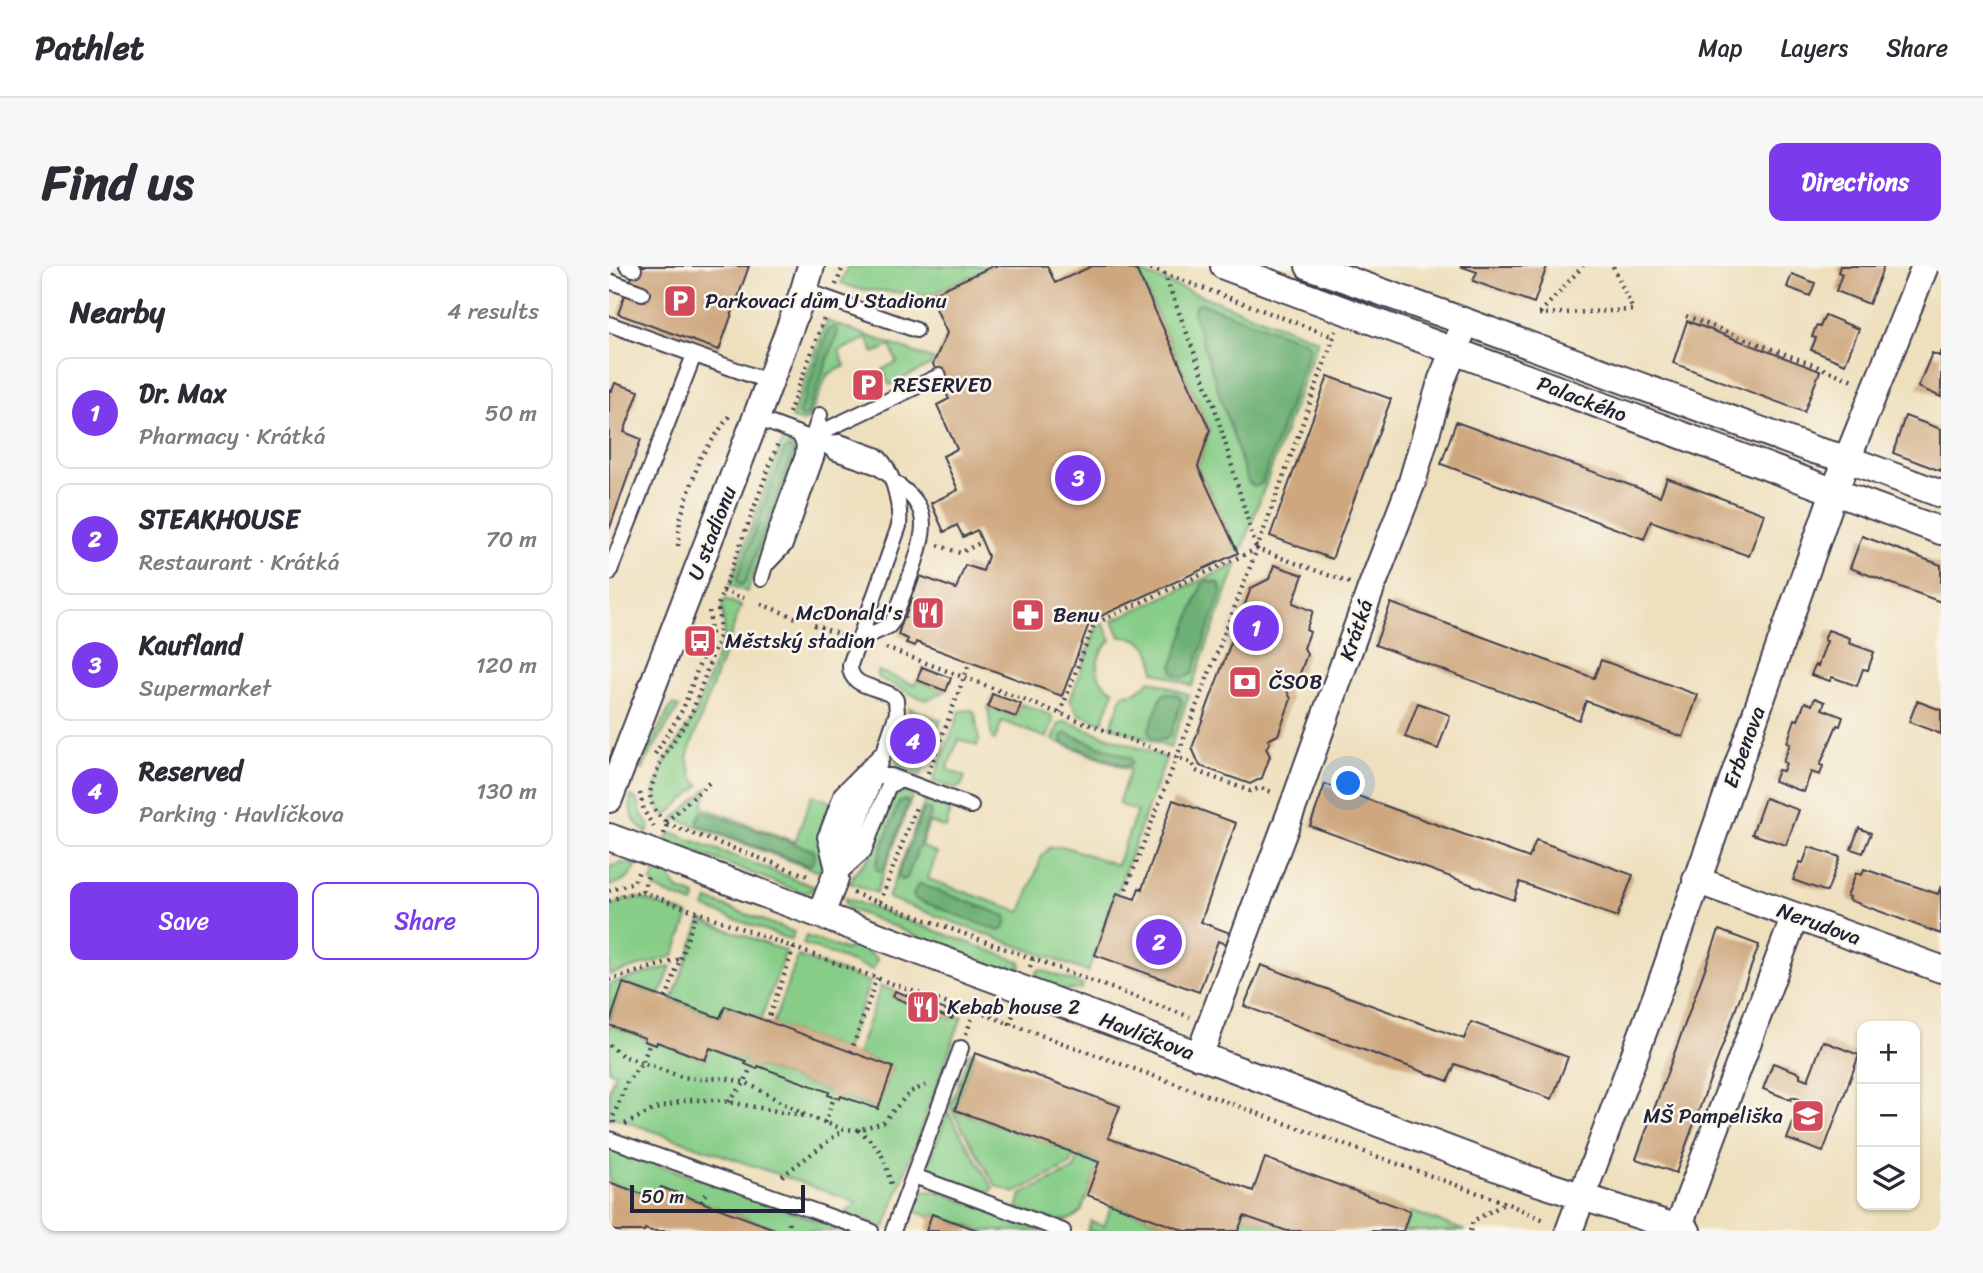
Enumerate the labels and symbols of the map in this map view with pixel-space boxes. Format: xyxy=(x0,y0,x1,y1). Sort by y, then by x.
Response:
parking icon: Parkovací dům U Stadionu xyxy=(661,282,699,320)
place label: Parkovací dům U Stadionu xyxy=(705,282,948,320)
street label: Palackého xyxy=(1531,364,1633,434)
parking icon: RESERVED xyxy=(849,366,887,404)
place label: RESERVED xyxy=(893,366,992,404)
pin: 3 xyxy=(1055,452,1101,504)
street label: U stadionu xyxy=(677,479,748,586)
place label: McDonald's xyxy=(796,594,903,632)
restaurant icon: McDonald's xyxy=(909,594,947,632)
street label: Krátká xyxy=(1328,594,1384,666)
pharmacy icon: Benu xyxy=(1009,596,1047,634)
place label: Benu xyxy=(1053,596,1100,634)
pin: 1 xyxy=(1233,602,1279,654)
bus stop icon: Městský stadion xyxy=(681,622,719,660)
place label: Městský stadion xyxy=(725,622,875,660)
bank icon: ČSOB xyxy=(1226,663,1264,701)
place label: ČSOB xyxy=(1269,663,1322,701)
street label: Erbenova xyxy=(1712,700,1776,793)
pin: 4 xyxy=(890,715,936,767)
your location xyxy=(1331,766,1365,800)
street label: Nerudova xyxy=(1772,891,1867,957)
pin: 2 xyxy=(1136,916,1182,968)
restaurant icon: Kebab house 2 xyxy=(904,988,942,1026)
place label: Kebab house 2 xyxy=(947,988,1080,1026)
street label: Havlíčkova xyxy=(1094,1000,1201,1072)
place label: MŠ Pampeliška xyxy=(1643,1097,1783,1135)
school or university icon: MŠ Pampeliška xyxy=(1789,1097,1827,1135)
scale bar xyxy=(630,1182,805,1214)

